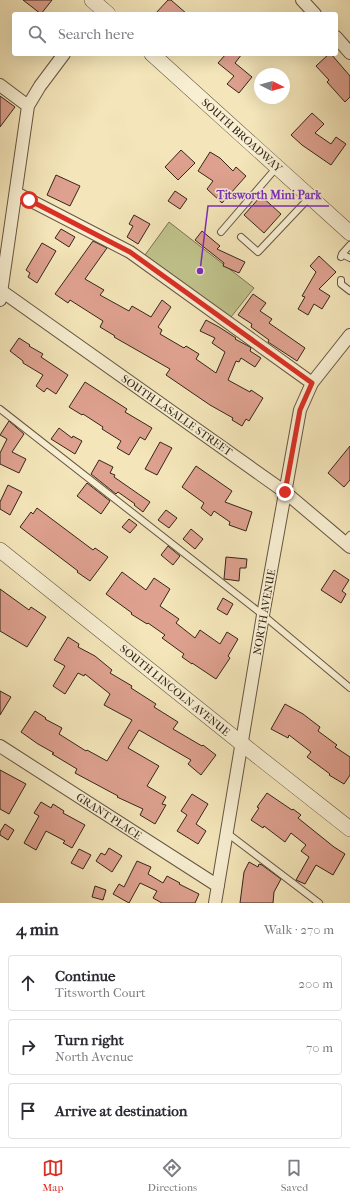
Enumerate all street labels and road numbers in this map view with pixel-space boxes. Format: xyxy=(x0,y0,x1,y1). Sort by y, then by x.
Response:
street label: SOUTH BROADWAY xyxy=(199,96,285,175)
street label: SOUTH LASALLE STREET xyxy=(119,372,235,459)
street label: NORTH AVENUE xyxy=(251,568,278,656)
street label: SOUTH LINCOLN AVENUE xyxy=(117,642,232,739)
street label: GRANT PLACE xyxy=(74,790,144,843)

